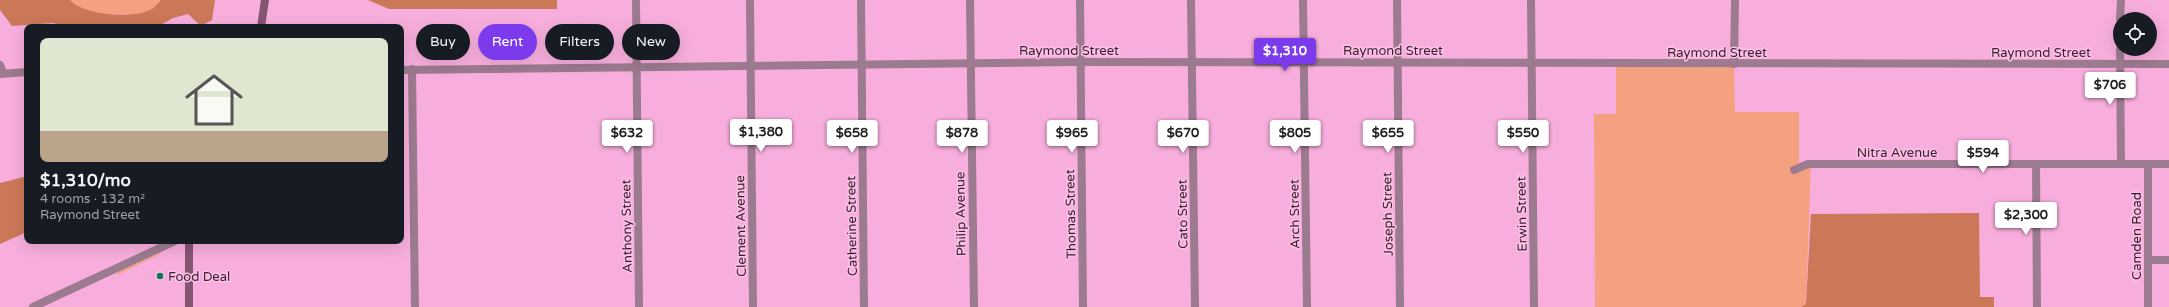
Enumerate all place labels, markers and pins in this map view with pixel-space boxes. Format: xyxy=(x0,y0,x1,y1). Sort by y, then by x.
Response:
pin: $1,310 xyxy=(1252,38,1318,72)
pin: $706 xyxy=(2086,72,2134,106)
pin: $1,380 xyxy=(728,119,794,153)
pin: $632 xyxy=(603,120,651,154)
pin: $658 xyxy=(828,120,876,154)
pin: $878 xyxy=(938,120,986,154)
pin: $965 xyxy=(1048,120,1096,154)
pin: $670 xyxy=(1159,120,1207,154)
pin: $805 xyxy=(1271,120,1319,154)
pin: $655 xyxy=(1364,120,1412,154)
pin: $550 xyxy=(1499,120,1547,154)
pin: $594 xyxy=(1959,140,2007,174)
pin: $2,300 xyxy=(1993,202,2059,236)
place label: Food Deal xyxy=(168,269,230,285)
marker: Food Deal xyxy=(155,271,165,281)

